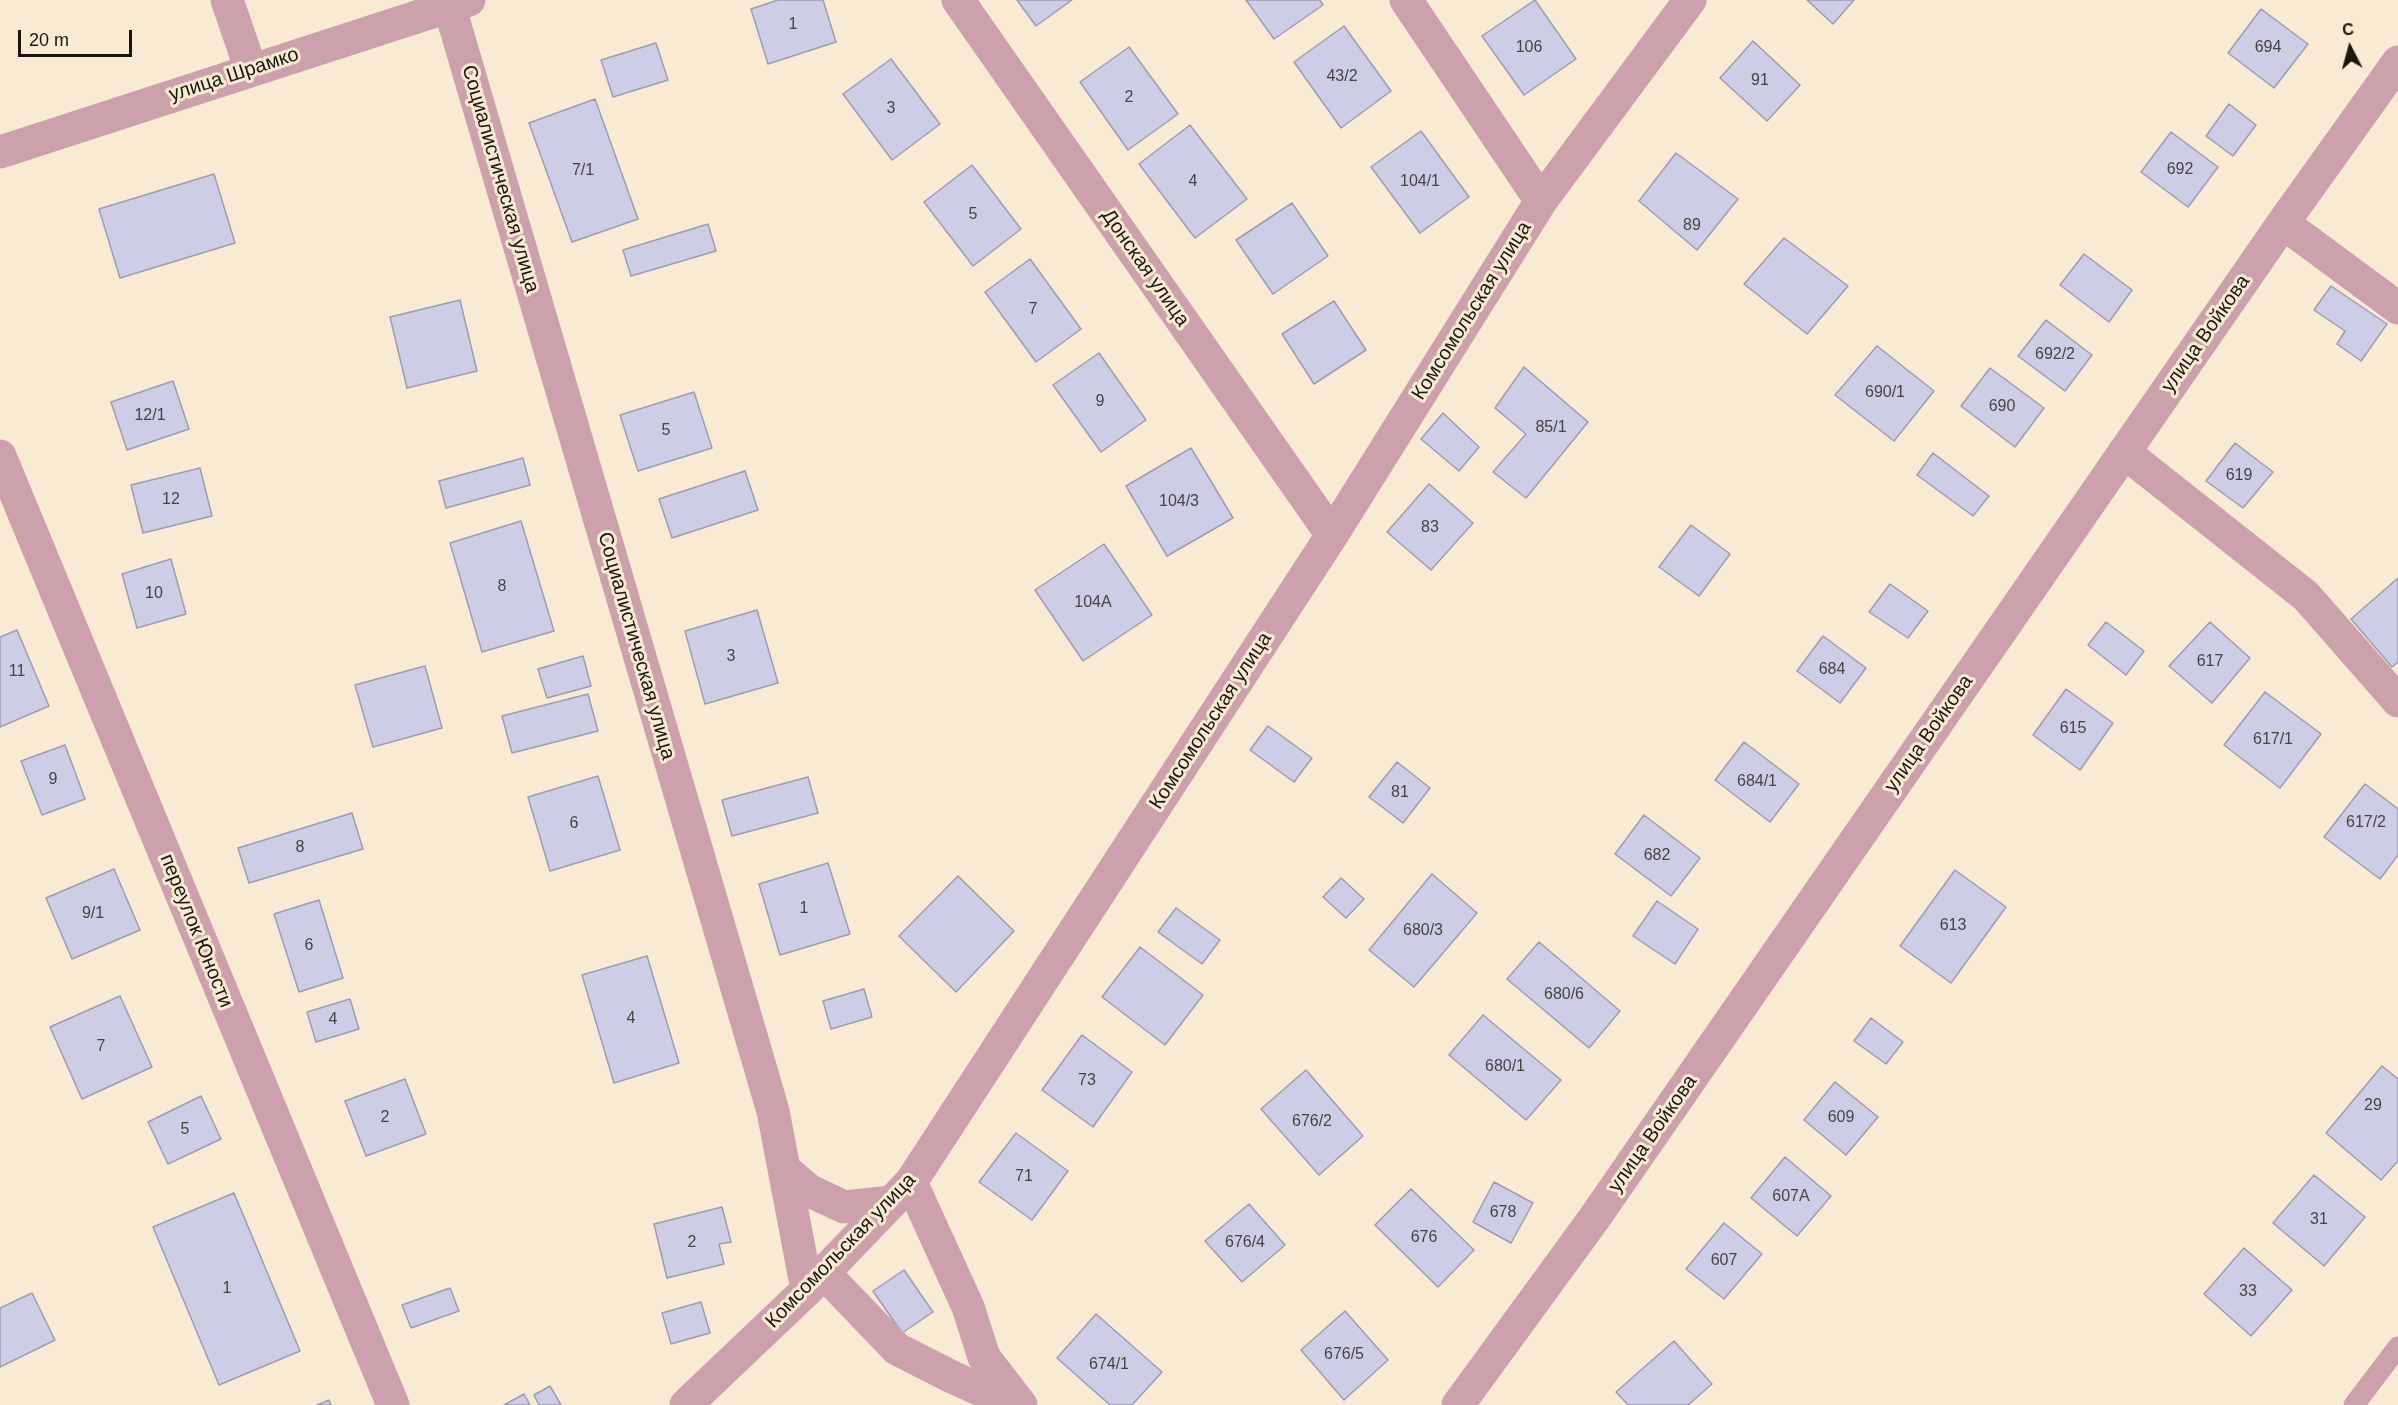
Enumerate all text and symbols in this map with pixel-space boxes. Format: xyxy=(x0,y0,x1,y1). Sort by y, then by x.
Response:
house number: 1 xyxy=(789,15,797,35)
scale bar xyxy=(21,18,135,56)
north arrow xyxy=(2320,18,2380,78)
text: С xyxy=(2341,21,2355,39)
text: 20 m xyxy=(29,30,69,50)
house number: 106 xyxy=(1516,38,1542,58)
house number: 694 xyxy=(2255,38,2281,58)
street label: улица Шрамко xyxy=(166,43,302,107)
street label: Социалистическая улица xyxy=(456,62,544,296)
house number: 43/2 xyxy=(1326,67,1358,87)
house number: 91 xyxy=(1751,71,1769,91)
house number: 2 xyxy=(1125,88,1133,108)
house number: 3 xyxy=(887,99,895,119)
house number: 692 xyxy=(2167,160,2193,180)
house number: 7/1 xyxy=(572,161,594,181)
house number: 4 xyxy=(1189,172,1197,192)
house number: 104/1 xyxy=(1400,172,1440,192)
house number: 5 xyxy=(969,205,977,225)
street label: Донская улица xyxy=(1096,205,1194,331)
house number: 89 xyxy=(1683,216,1701,236)
street label: Комсомольская улица xyxy=(1407,217,1537,405)
street label: улица Войкова xyxy=(2157,271,2255,397)
house number: 7 xyxy=(1029,300,1037,320)
house number: 692/2 xyxy=(2035,345,2075,365)
house number: 690/1 xyxy=(1865,383,1905,403)
house number: 9 xyxy=(1096,392,1104,412)
house number: 690 xyxy=(1989,397,2015,417)
house number: 12/1 xyxy=(134,406,166,426)
house number: 85/1 xyxy=(1535,418,1567,438)
house number: 5 xyxy=(662,421,670,441)
house number: 619 xyxy=(2226,466,2252,486)
house number: 12 xyxy=(162,490,180,510)
house number: 104/3 xyxy=(1159,492,1199,512)
house number: 83 xyxy=(1421,518,1439,538)
street label: Социалистическая улица xyxy=(592,529,680,763)
house number: 8 xyxy=(498,577,506,597)
house number: 10 xyxy=(145,584,163,604)
house number: 104А xyxy=(1074,593,1112,613)
street label: Комсомольская улица xyxy=(1145,628,1277,814)
house number: 3 xyxy=(727,647,735,667)
house number: 617 xyxy=(2197,652,2223,672)
house number: 684 xyxy=(1819,660,1845,680)
house number: 11 xyxy=(9,662,25,682)
street label: улица Войкова xyxy=(1880,671,1978,797)
house number: 615 xyxy=(2060,719,2086,739)
house number: 617/1 xyxy=(2253,730,2293,750)
house number: 9 xyxy=(49,770,57,790)
house number: 684/1 xyxy=(1737,772,1777,792)
house number: 81 xyxy=(1391,783,1409,803)
house number: 617/2 xyxy=(2346,813,2386,833)
house number: 6 xyxy=(570,814,578,834)
house number: 8 xyxy=(296,838,304,858)
house number: 682 xyxy=(1644,846,1670,866)
street label: переулок Юности xyxy=(154,851,238,1011)
house number: 1 xyxy=(800,899,808,919)
house number: 9/1 xyxy=(82,904,104,924)
house number: 613 xyxy=(1940,916,1966,936)
house number: 680/3 xyxy=(1403,921,1443,941)
house number: 6 xyxy=(305,936,313,956)
house number: 680/6 xyxy=(1544,985,1584,1005)
house number: 4 xyxy=(627,1009,635,1029)
house number: 4 xyxy=(329,1010,337,1030)
house number: 7 xyxy=(97,1037,105,1057)
house number: 680/1 xyxy=(1485,1057,1525,1077)
house number: 73 xyxy=(1078,1071,1096,1091)
street label: улица Войкова xyxy=(1604,1071,1702,1197)
house number: 29 xyxy=(2364,1096,2382,1116)
house number: 2 xyxy=(381,1108,389,1128)
house number: 609 xyxy=(1828,1108,1854,1128)
house number: 676/2 xyxy=(1292,1112,1332,1132)
house number: 5 xyxy=(181,1120,189,1140)
house number: 71 xyxy=(1015,1167,1033,1187)
street label: Комсомольская улица xyxy=(761,1169,921,1333)
house number: 607А xyxy=(1772,1187,1810,1207)
house number: 678 xyxy=(1490,1203,1516,1223)
house number: 31 xyxy=(2310,1210,2328,1230)
house number: 676 xyxy=(1411,1228,1437,1248)
house number: 2 xyxy=(688,1233,696,1253)
house number: 676/4 xyxy=(1225,1233,1265,1253)
house number: 607 xyxy=(1711,1251,1737,1271)
house number: 1 xyxy=(223,1279,231,1299)
house number: 33 xyxy=(2239,1282,2257,1302)
house number: 676/5 xyxy=(1324,1345,1364,1365)
house number: 674/1 xyxy=(1089,1355,1129,1375)

